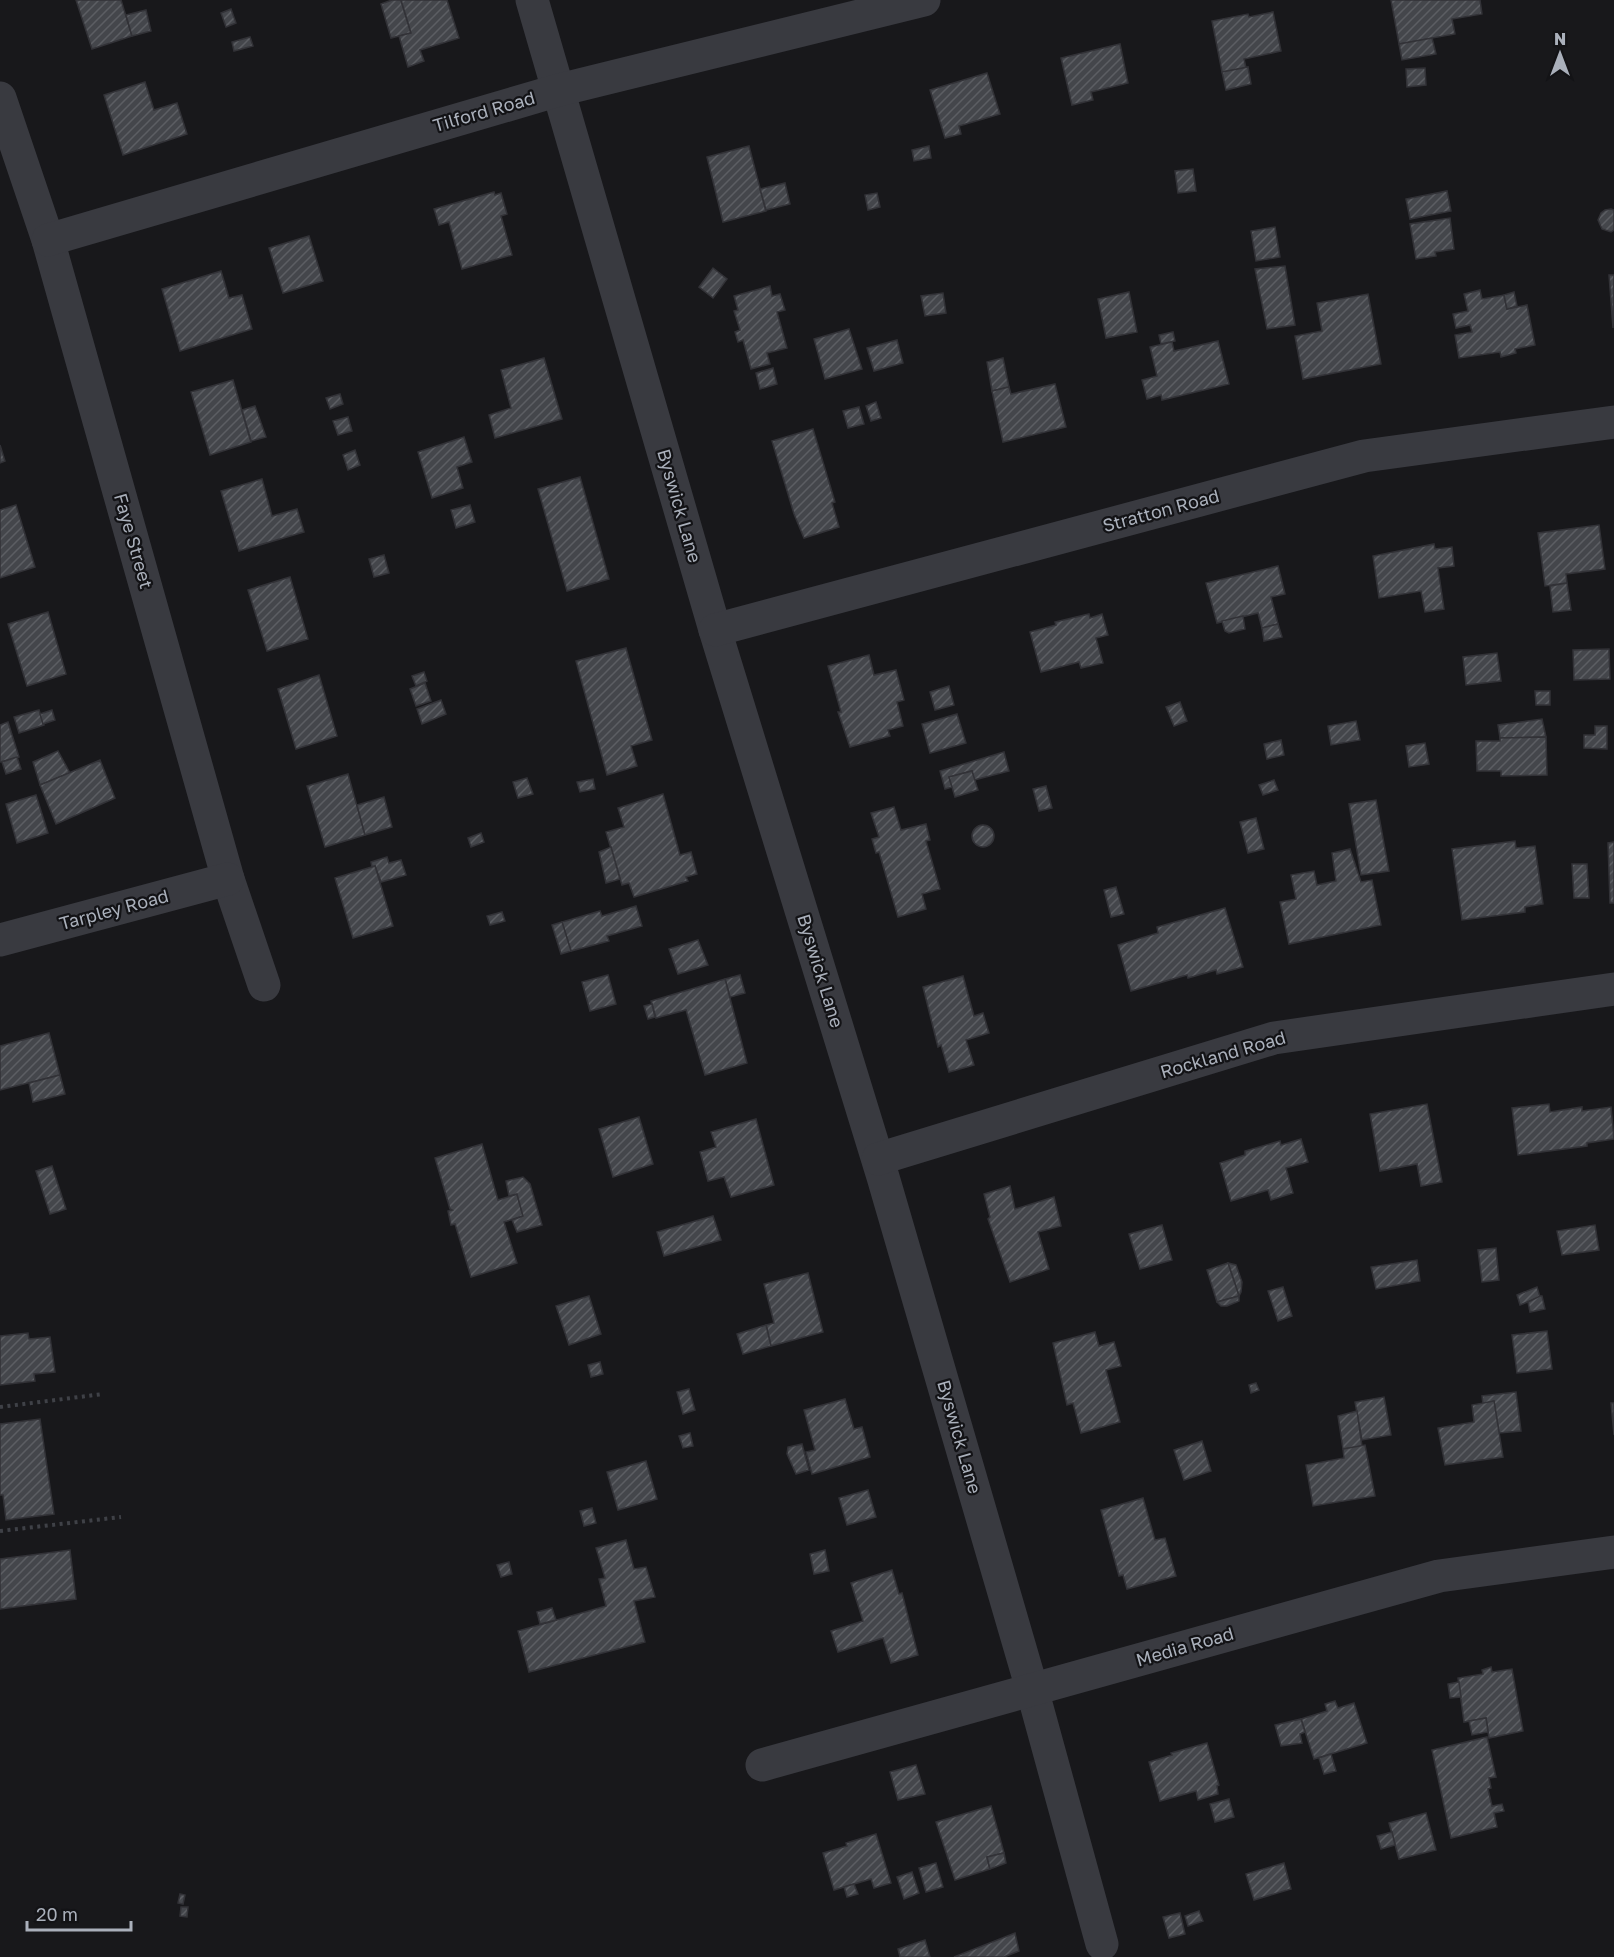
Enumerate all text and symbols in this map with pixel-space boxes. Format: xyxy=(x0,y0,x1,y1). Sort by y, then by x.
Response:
north arrow xyxy=(1530,24,1590,84)
text: N xyxy=(1554,29,1566,49)
street label: Tilford Road xyxy=(430,86,537,136)
street label: Byswick Lane xyxy=(653,446,707,565)
street label: Stratton Road xyxy=(1100,484,1221,536)
street label: Faye Street xyxy=(110,491,158,591)
street label: Tarpley Road xyxy=(57,884,171,934)
street label: Byswick Lane xyxy=(793,911,849,1030)
street label: Rockland Road xyxy=(1157,1026,1288,1082)
street label: Byswick Lane xyxy=(933,1377,987,1496)
street label: Media Road xyxy=(1133,1622,1236,1670)
scale bar xyxy=(27,1894,130,1932)
text: 20 m xyxy=(36,1903,78,1925)

